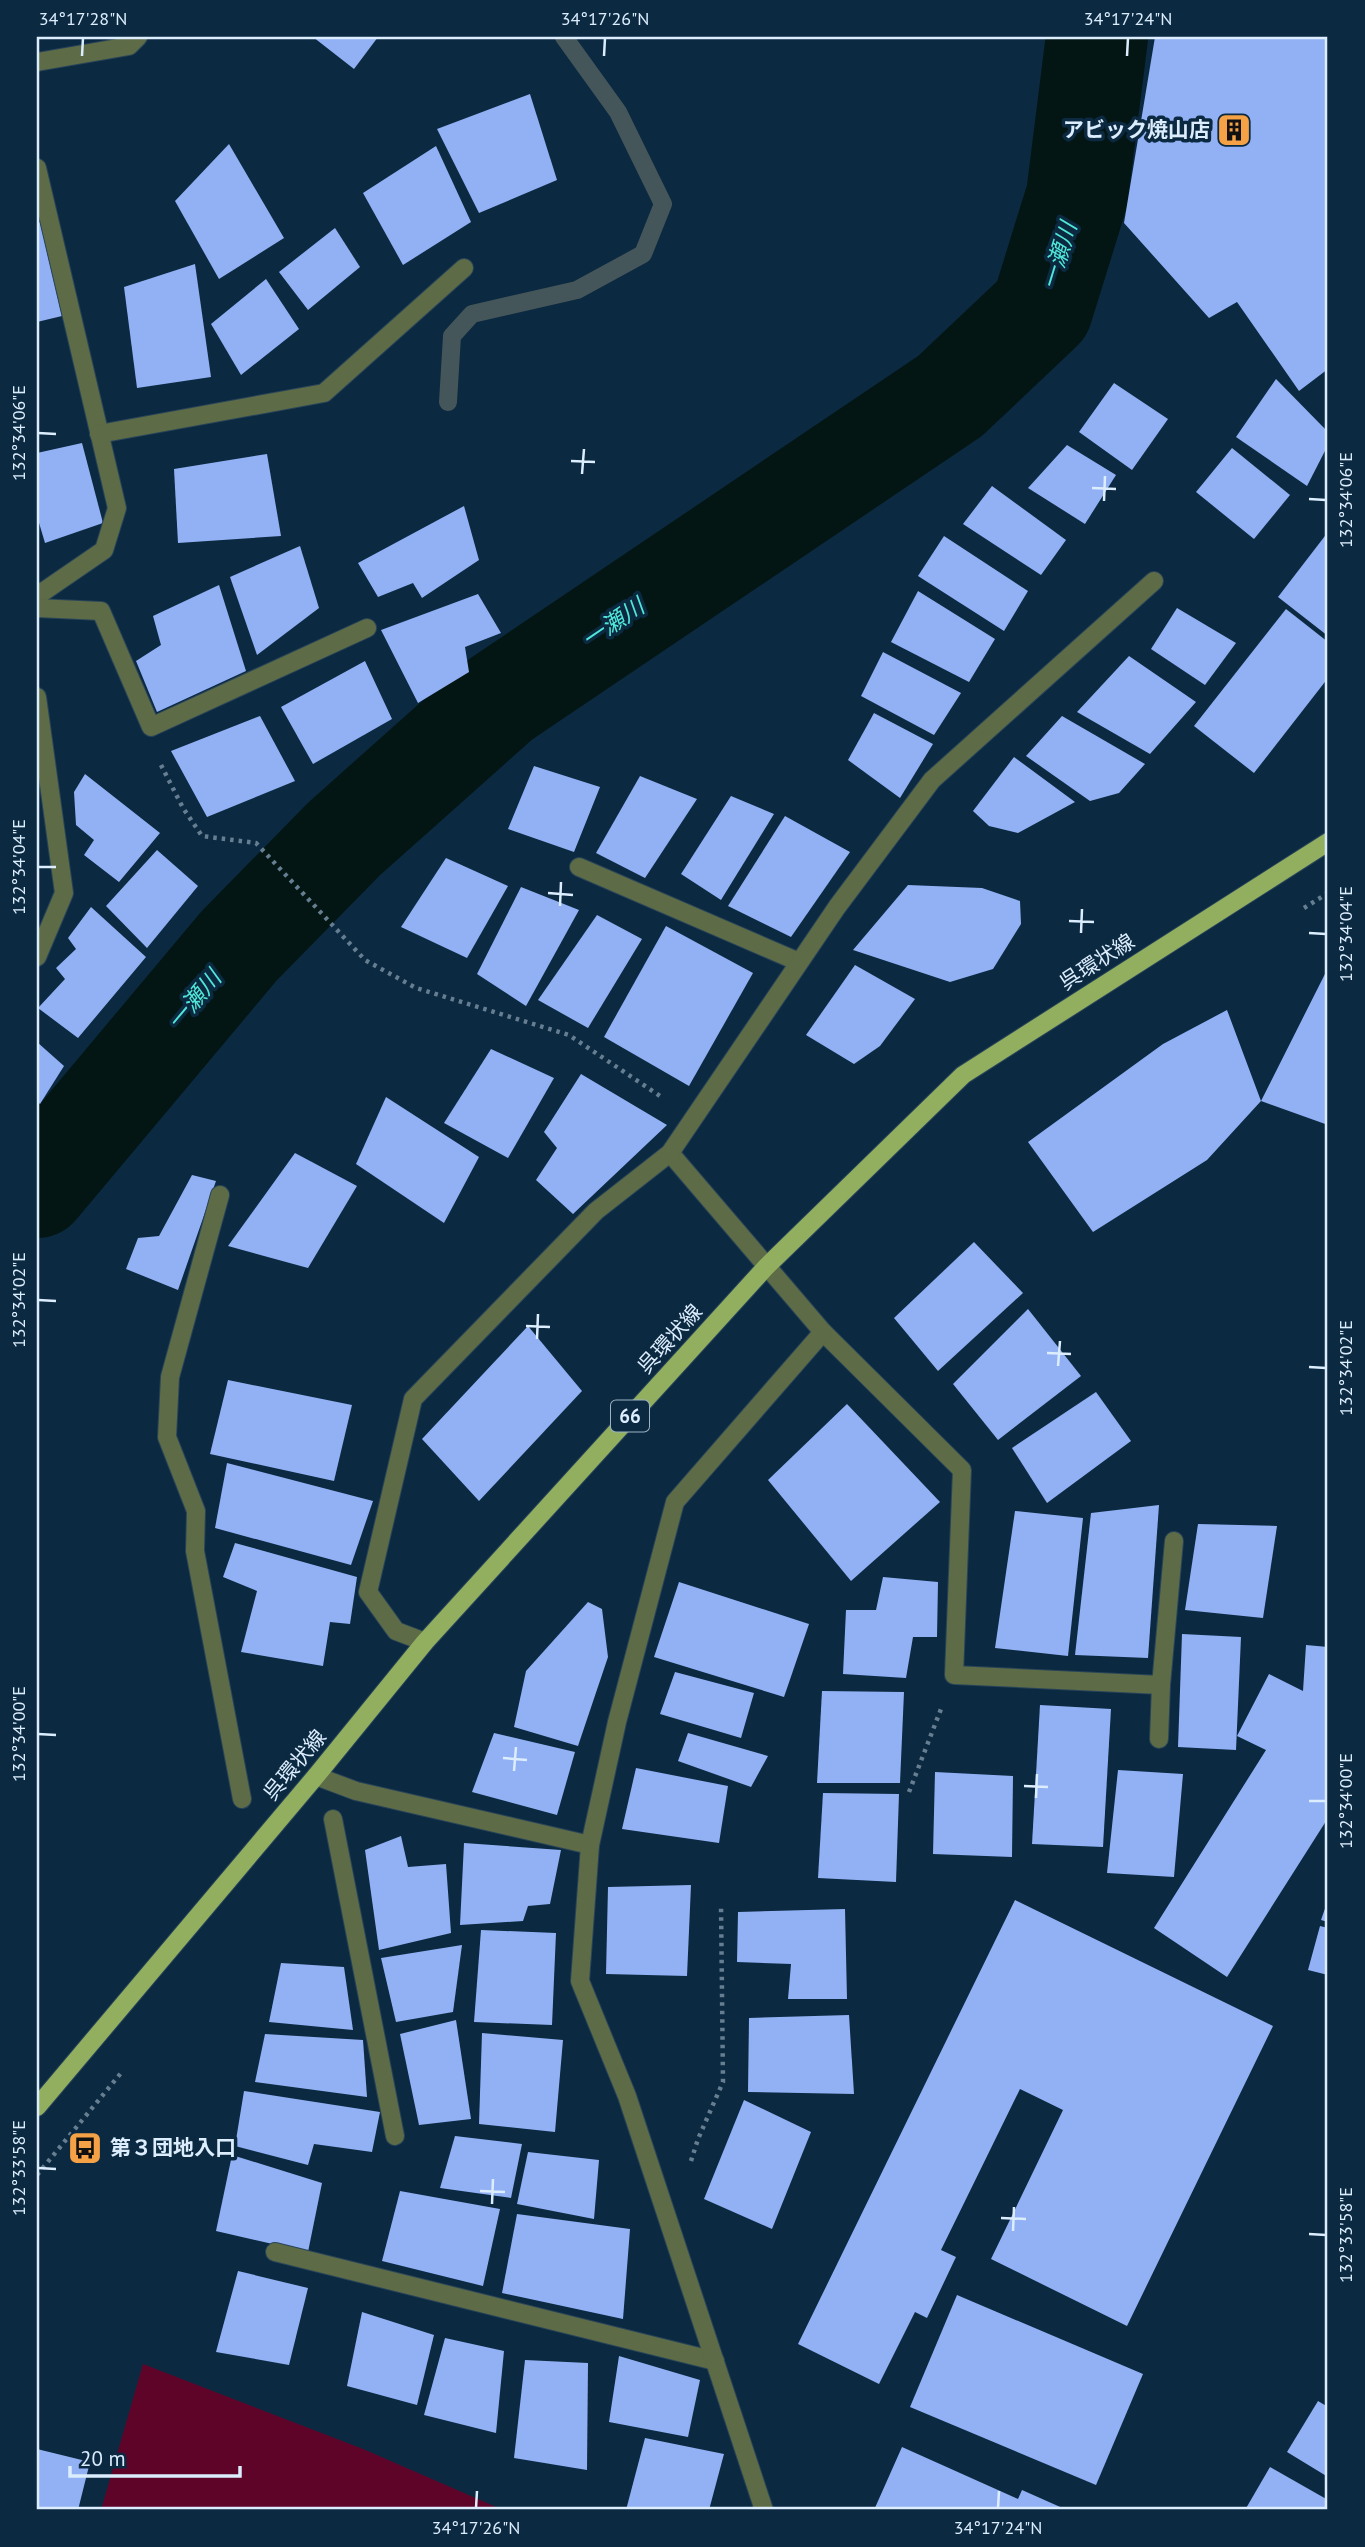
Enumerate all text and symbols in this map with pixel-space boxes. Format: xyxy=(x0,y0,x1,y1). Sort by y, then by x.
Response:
text: 34°17'28"N xyxy=(39,7,127,30)
text: 34°17'26"N xyxy=(561,7,649,30)
text: 34°17'24"N xyxy=(1084,7,1172,30)
building icon: アビック焼山店 xyxy=(1215,111,1253,149)
place label: アビック焼山店 xyxy=(1063,116,1210,143)
water label: 一瀬川 xyxy=(1035,216,1083,293)
text: 132°34'06"E xyxy=(7,385,30,481)
text: 132°34'06"E xyxy=(1334,452,1357,548)
water label: 一瀬川 xyxy=(576,590,652,654)
text: 132°34'04"E xyxy=(7,819,30,915)
text: 132°34'04"E xyxy=(1334,886,1357,982)
street label: 呉環状線 xyxy=(1054,927,1139,996)
water label: 一瀬川 xyxy=(160,962,229,1035)
text: 132°34'02"E xyxy=(7,1252,30,1348)
street label: 呉環状線 xyxy=(631,1298,708,1379)
text: 132°34'02"E xyxy=(1334,1320,1357,1416)
road number: 66 xyxy=(611,1400,649,1432)
text: 132°34'00"E xyxy=(7,1686,30,1782)
street label: 呉環状線 xyxy=(257,1724,332,1806)
text: 132°34'00"E xyxy=(1334,1753,1357,1849)
text: 132°33'58"E xyxy=(7,2120,30,2216)
bus stop icon: 第３団地入口 xyxy=(66,2129,104,2167)
place label: 第３団地入口 xyxy=(110,2134,236,2161)
text: 132°33'58"E xyxy=(1334,2187,1357,2283)
scale bar xyxy=(70,2435,240,2479)
text: 20 m xyxy=(80,2445,126,2472)
text: 34°17'26"N xyxy=(432,2516,520,2539)
text: 34°17'24"N xyxy=(954,2516,1042,2539)

